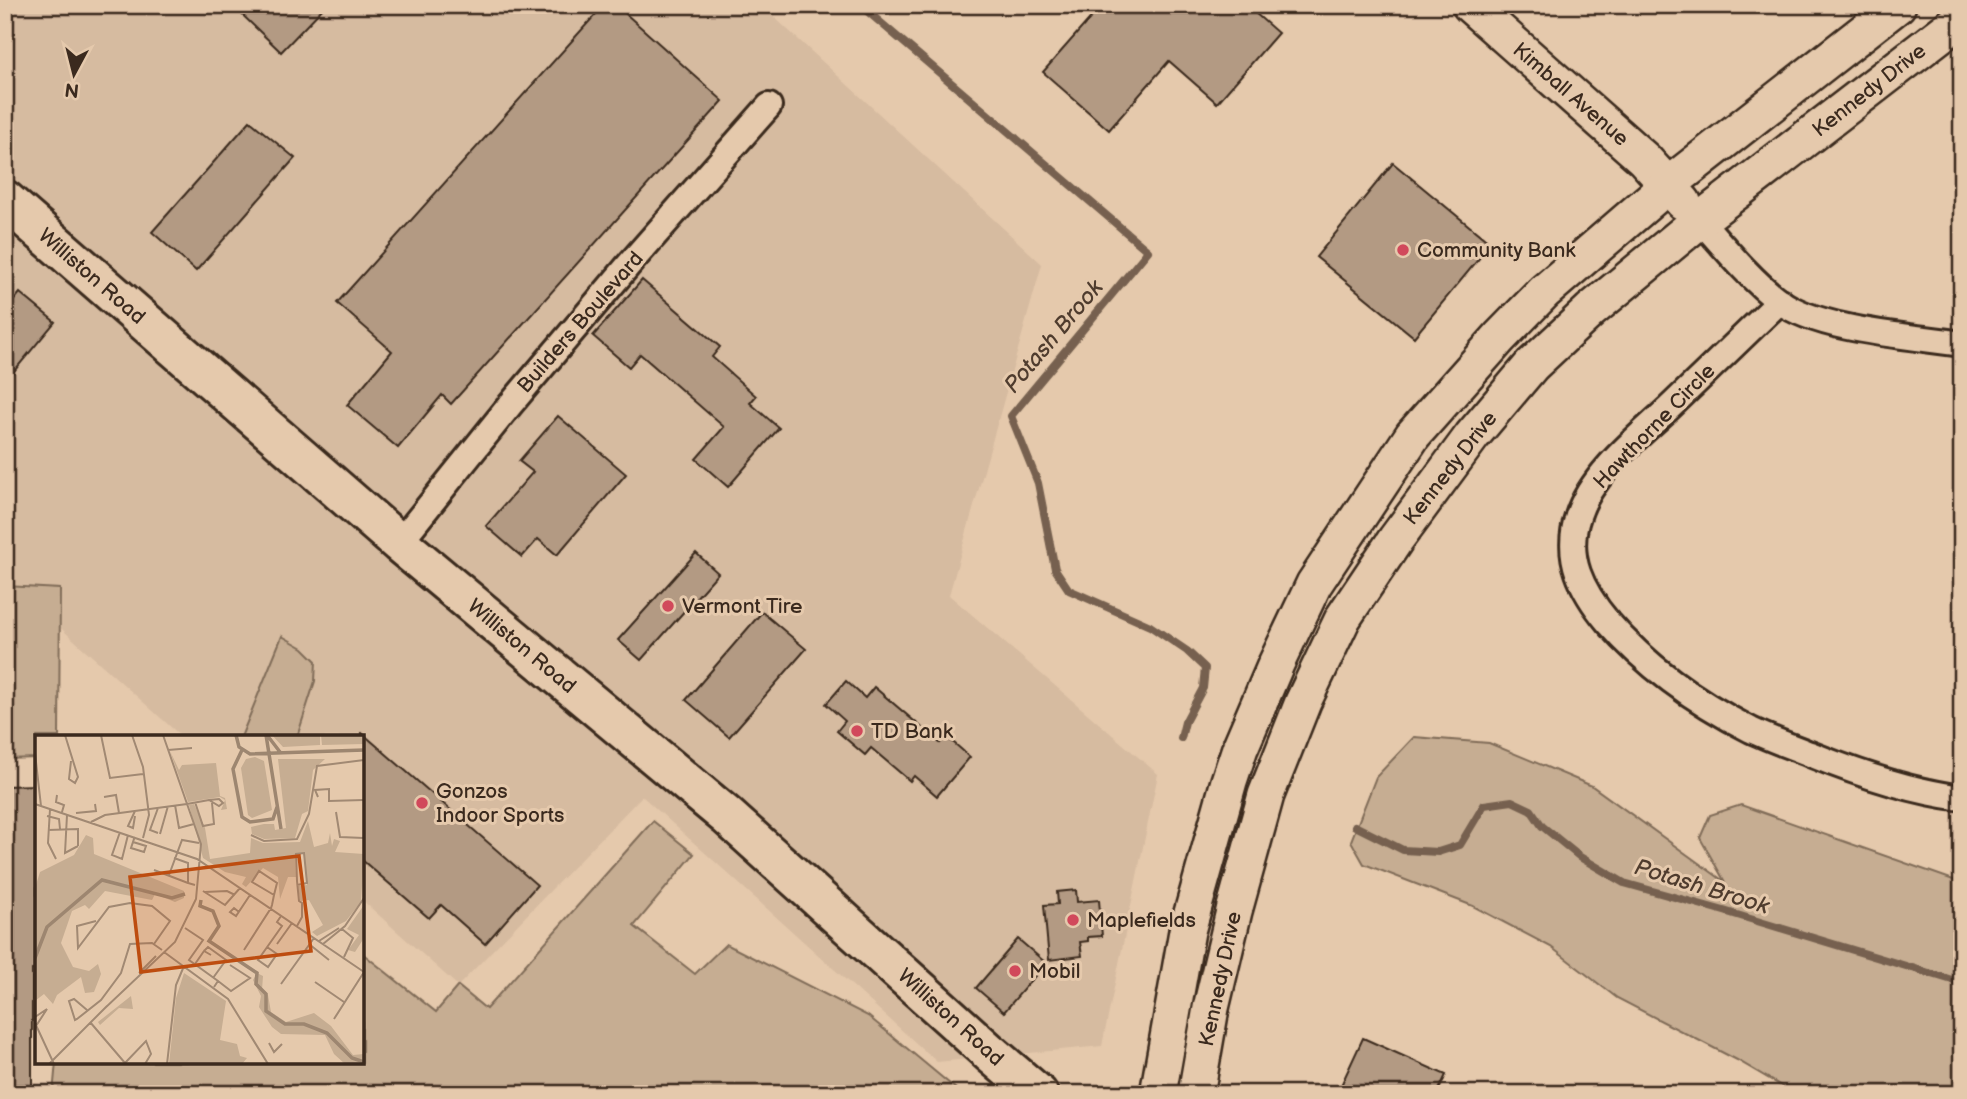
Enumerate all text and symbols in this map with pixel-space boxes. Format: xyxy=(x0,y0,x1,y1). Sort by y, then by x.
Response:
street label: Kimball Avenue xyxy=(1508,37,1634,151)
north arrow xyxy=(38,38,108,108)
street label: Kennedy Drive xyxy=(1808,38,1931,142)
text: N xyxy=(64,77,81,102)
street label: Williston Road xyxy=(33,223,150,330)
place label: Community Bank xyxy=(1417,238,1576,263)
marker: Community Bank xyxy=(1395,242,1411,258)
street label: Builders Boulevard xyxy=(512,246,649,398)
water label: Potash Brook xyxy=(998,274,1110,399)
street label: Hawthorne Circle xyxy=(1588,359,1720,494)
street label: Kennedy Drive xyxy=(1398,407,1502,530)
street label: Williston Road xyxy=(462,594,581,699)
place label: Vermont Tire xyxy=(682,594,802,619)
marker: Vermont Tire xyxy=(660,598,676,614)
place label: TD Bank xyxy=(871,719,954,744)
marker: TD Bank xyxy=(849,723,865,739)
inset map xyxy=(35,735,364,1064)
place label: Gonzos Indoor Sports xyxy=(436,779,564,828)
marker: Gonzos Indoor Sports xyxy=(414,795,430,811)
water label: Potash Brook xyxy=(1631,853,1773,921)
place label: Maplefields xyxy=(1087,908,1196,933)
street label: Kennedy Drive xyxy=(1194,909,1247,1049)
marker: Maplefields xyxy=(1065,912,1081,928)
place label: Mobil xyxy=(1029,959,1080,984)
street label: Williston Road xyxy=(893,963,1009,1071)
marker: Mobil xyxy=(1007,963,1023,979)

